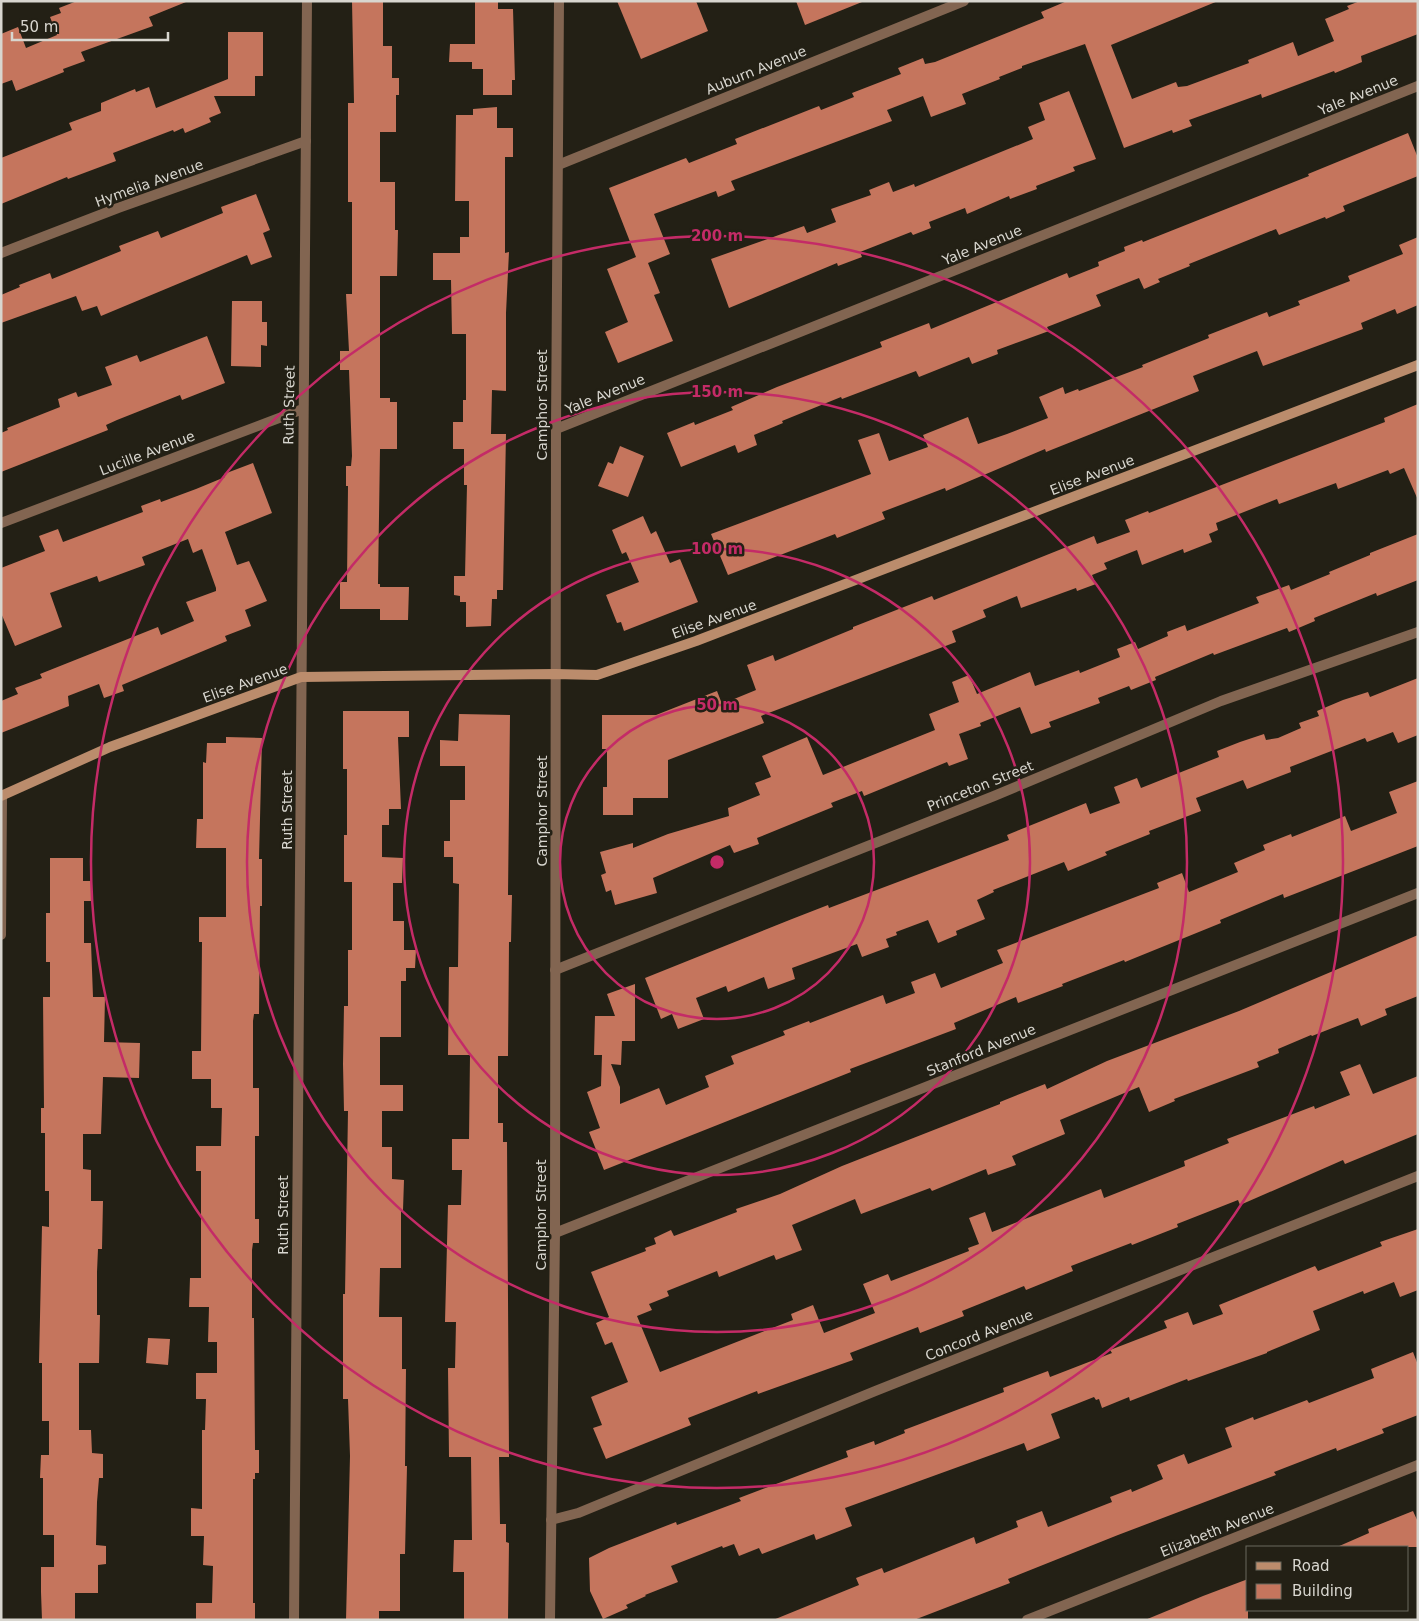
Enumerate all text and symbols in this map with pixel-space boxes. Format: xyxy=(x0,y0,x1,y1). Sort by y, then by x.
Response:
scale bar xyxy=(12,10,169,42)
text: 50 m xyxy=(20,18,58,36)
street label: Auburn Avenue xyxy=(703,43,809,97)
street label: Yale Avenue xyxy=(1315,72,1400,119)
street label: Hymelia Avenue xyxy=(93,156,205,210)
street label: Yale Avenue xyxy=(939,222,1024,269)
text: 200 m xyxy=(691,227,743,245)
street label: Camphor Street xyxy=(534,349,550,461)
street label: Ruth Street xyxy=(280,365,298,445)
street label: Yale Avenue xyxy=(562,371,647,418)
text: 150 m xyxy=(691,383,743,401)
street label: Lucille Avenue xyxy=(97,427,197,479)
street label: Elise Avenue xyxy=(1048,452,1136,498)
text: 100 m xyxy=(691,540,743,558)
street label: Elise Avenue xyxy=(669,596,759,642)
street label: Elise Avenue xyxy=(200,660,290,706)
text: 50 m xyxy=(696,696,738,714)
street label: Camphor Street xyxy=(534,755,550,867)
street label: Princeton Street xyxy=(925,757,1036,815)
street label: Ruth Street xyxy=(279,770,295,850)
centre of rings xyxy=(708,853,726,871)
street label: Stanford Avenue xyxy=(924,1021,1038,1079)
street label: Camphor Street xyxy=(533,1159,549,1271)
street label: Ruth Street xyxy=(275,1175,291,1255)
street label: Concord Avenue xyxy=(923,1306,1035,1364)
street label: Elizabeth Avenue xyxy=(1158,1500,1276,1560)
legend xyxy=(1246,1546,1409,1611)
text: Road xyxy=(1292,1557,1330,1575)
text: Building xyxy=(1292,1582,1353,1600)

